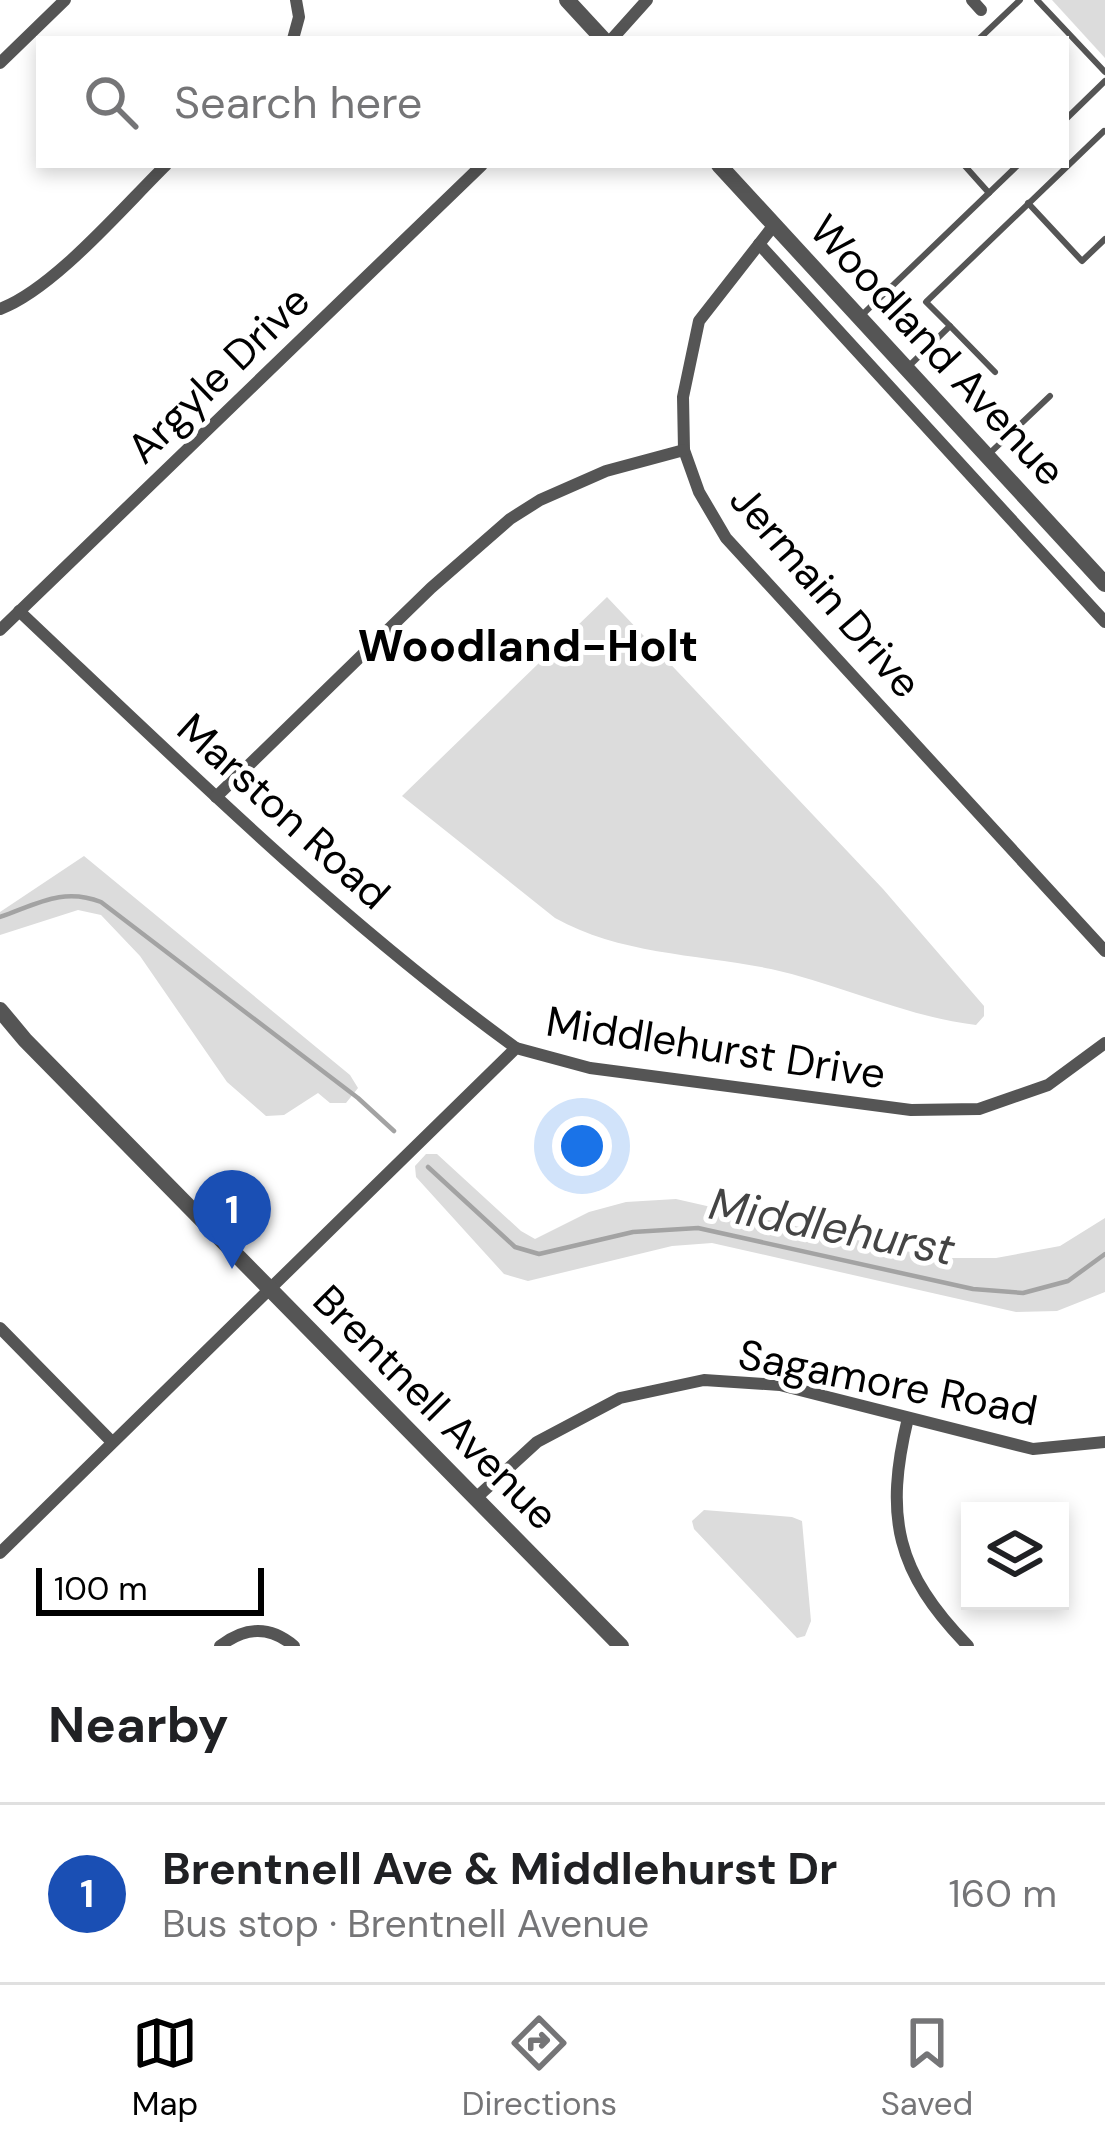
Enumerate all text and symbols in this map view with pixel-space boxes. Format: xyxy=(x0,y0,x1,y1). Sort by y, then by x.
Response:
search box xyxy=(36,36,1069,168)
icon: search xyxy=(78,69,144,135)
text: Search here xyxy=(174,73,422,132)
street label: Woodland Avenue xyxy=(798,203,1078,498)
street label: Argyle Drive xyxy=(115,273,321,475)
street label: Jermain Drive xyxy=(718,473,933,710)
district label: Woodland-Holt xyxy=(358,616,698,675)
street label: Marston Road xyxy=(166,701,402,921)
street label: Middlehurst Drive xyxy=(543,994,889,1101)
your location xyxy=(552,1116,612,1176)
pin: 1 xyxy=(193,1170,271,1269)
water label: Middlehurst xyxy=(704,1174,960,1279)
street label: Brentnell Avenue xyxy=(301,1273,570,1542)
street label: Sagamore Road xyxy=(734,1327,1042,1438)
map controls xyxy=(961,1502,1069,1610)
button: layers xyxy=(961,1502,1069,1610)
scale bar xyxy=(36,1562,264,1615)
text: 100 m xyxy=(54,1567,148,1610)
text: Nearby xyxy=(48,1691,229,1758)
text: Brentnell Ave & Middlehurst Dr xyxy=(162,1839,837,1898)
text: 1 xyxy=(80,1868,94,1919)
text: 160 m xyxy=(949,1868,1057,1919)
text: Bus stop · Brentnell Avenue xyxy=(162,1898,649,1949)
tab: Map xyxy=(132,2010,198,2125)
tab: Directions xyxy=(462,2010,617,2125)
tab: Saved xyxy=(881,2010,973,2125)

